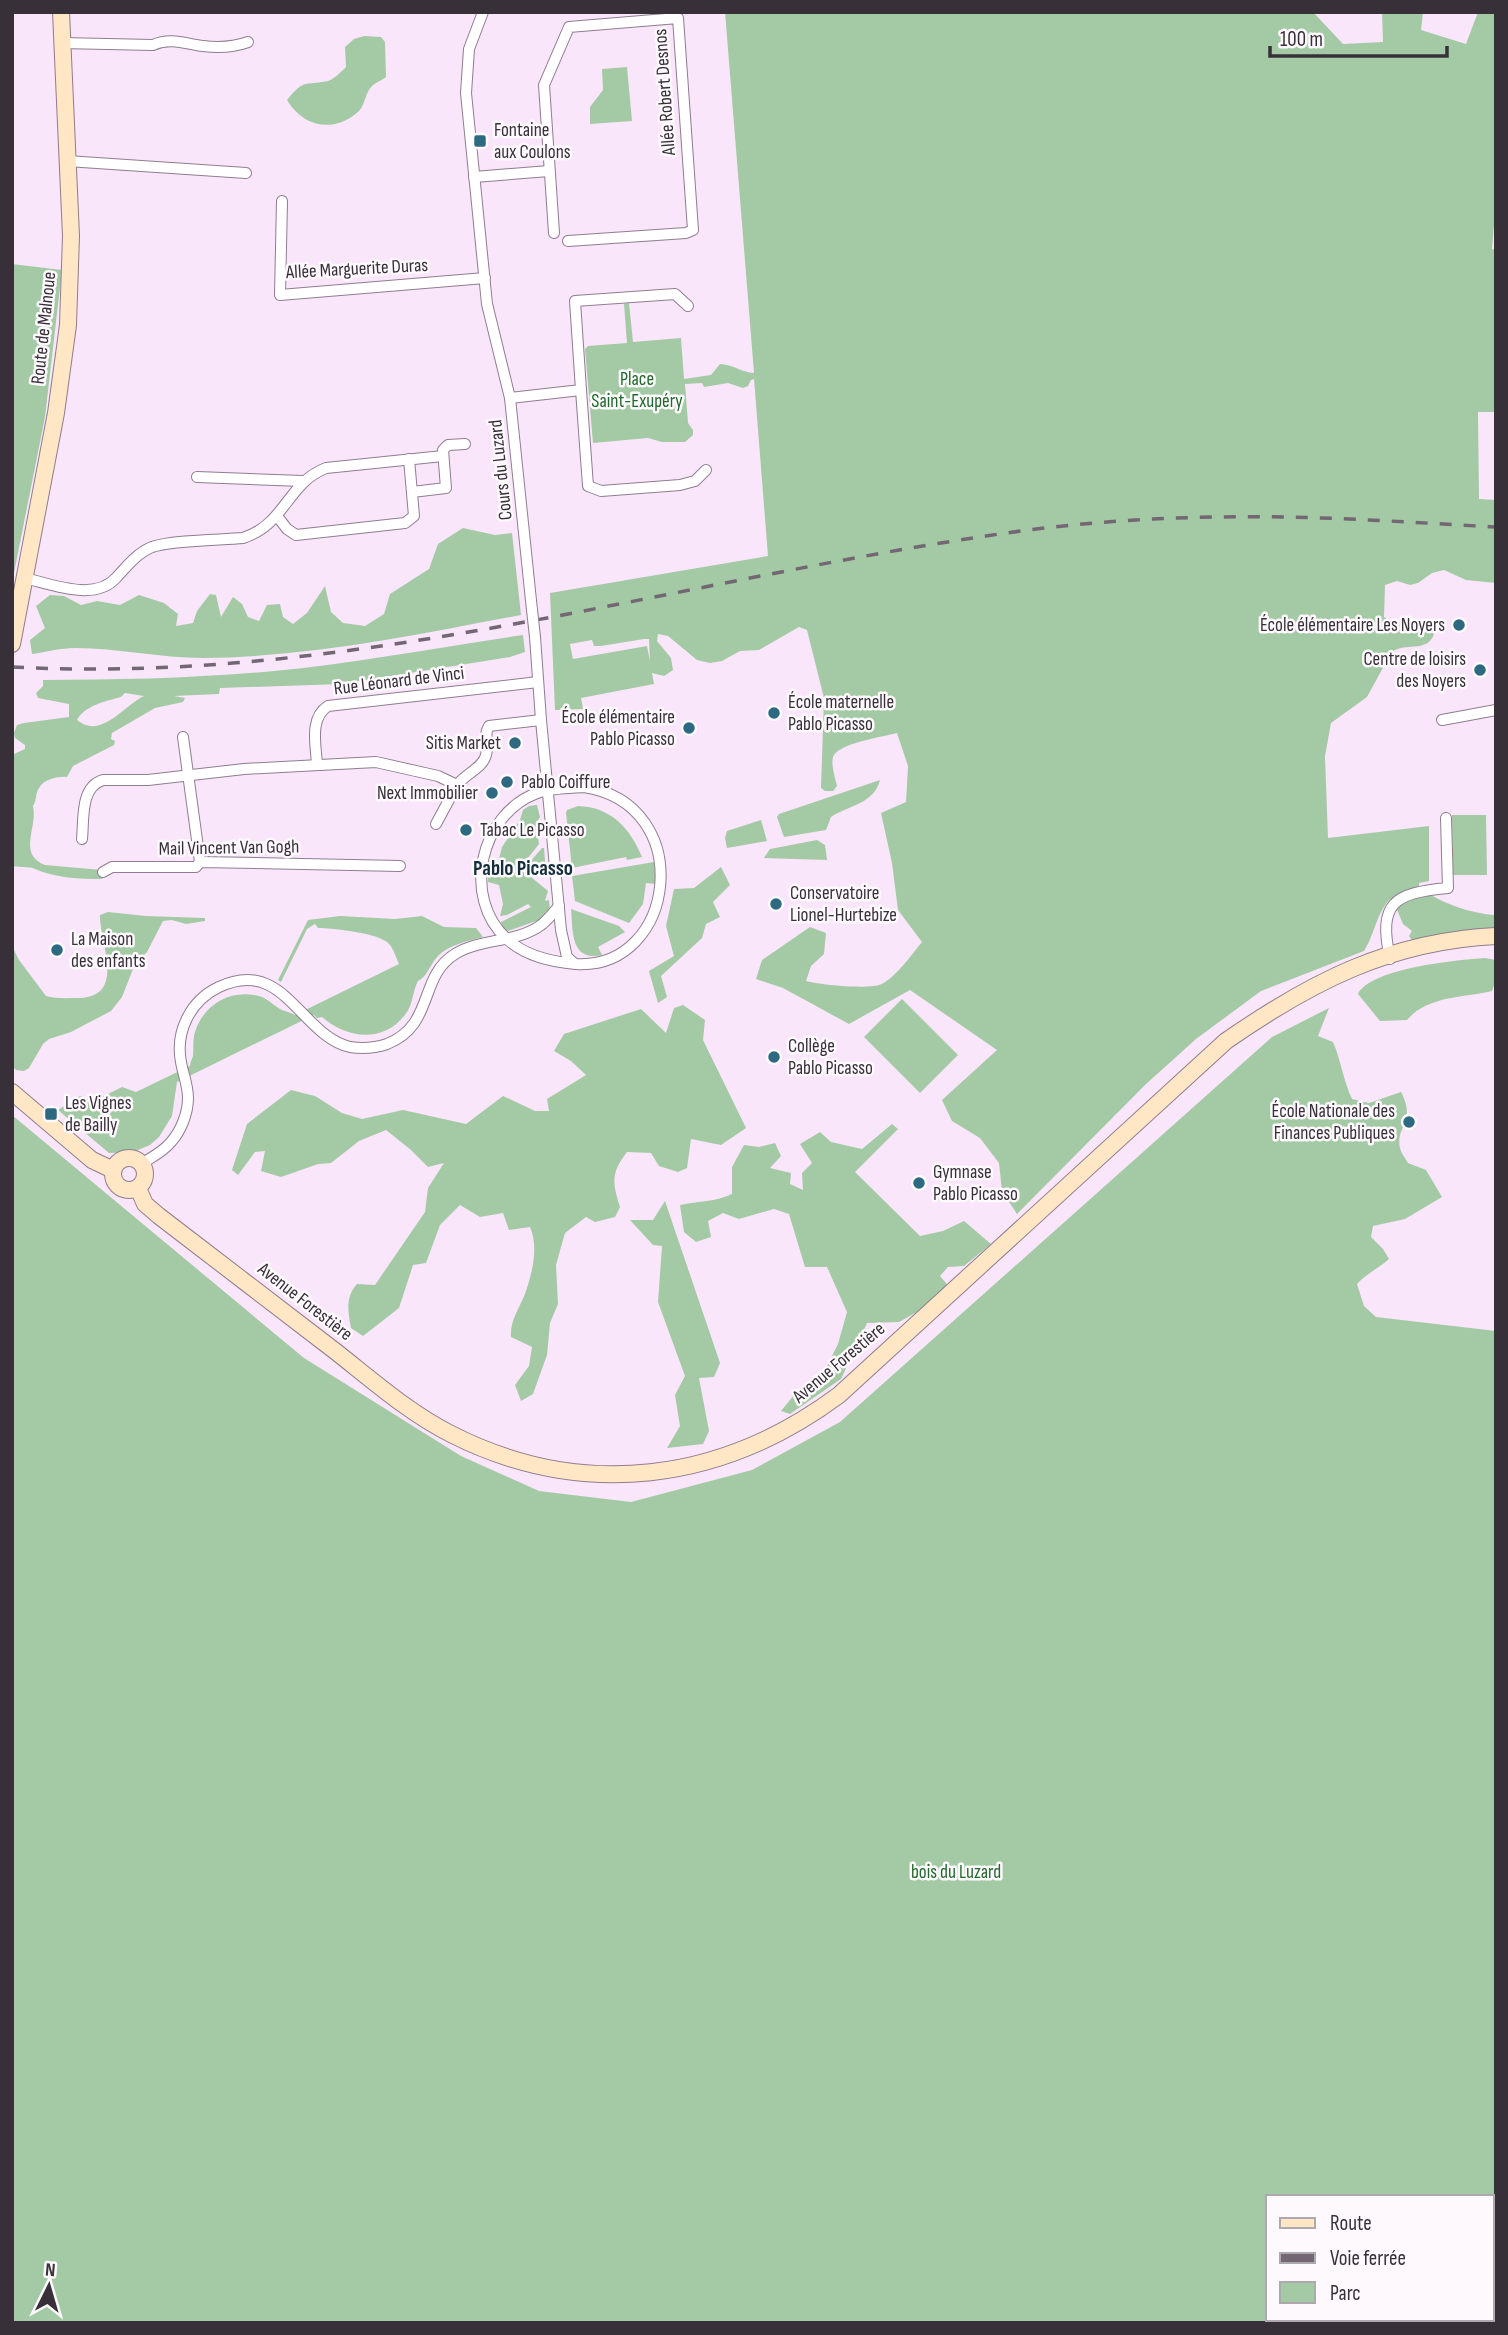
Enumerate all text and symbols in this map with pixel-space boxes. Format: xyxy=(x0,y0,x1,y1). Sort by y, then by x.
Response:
scale bar xyxy=(1270,14,1447,58)
text: 100 m xyxy=(1280,27,1323,52)
street label: Allée Robert Desnos xyxy=(649,28,681,157)
place label: Fontaine aux Coulons xyxy=(494,119,571,164)
marker: Fontaine aux Coulons xyxy=(472,133,488,149)
street label: Allée Marguerite Duras xyxy=(284,254,429,284)
street label: Route de Malnoue xyxy=(27,271,61,385)
park label: Place Saint-Exupéry xyxy=(591,368,683,413)
street label: Cours du Luzard xyxy=(484,419,518,521)
place label: École élémentaire Les Noyers xyxy=(1260,614,1445,637)
marker: École élémentaire Les Noyers xyxy=(1451,617,1467,633)
place label: Centre de loisirs des Noyers xyxy=(1364,648,1466,693)
street label: Rue Léonard de Vinci xyxy=(332,662,466,700)
marker: Centre de loisirs des Noyers xyxy=(1472,662,1488,678)
place label: École maternelle Pablo Picasso xyxy=(788,691,894,736)
marker: École maternelle Pablo Picasso xyxy=(766,705,782,721)
place label: École élémentaire Pablo Picasso xyxy=(561,706,675,751)
marker: École élémentaire Pablo Picasso xyxy=(681,720,697,736)
place label: Sitis Market xyxy=(426,732,501,755)
marker: Sitis Market xyxy=(507,735,523,751)
place label: Pablo Coiffure xyxy=(521,771,611,794)
marker: Pablo Coiffure xyxy=(499,774,515,790)
place label: Next Immobilier xyxy=(377,782,479,805)
marker: Next Immobilier xyxy=(484,785,500,801)
place label: Tabac Le Picasso xyxy=(480,819,585,842)
marker: Tabac Le Picasso xyxy=(458,822,474,838)
street label: Mail Vincent Van Gogh xyxy=(158,835,300,861)
district label: Pablo Picasso xyxy=(473,856,573,881)
place label: Conservatoire Lionel-Hurtebize xyxy=(790,882,897,927)
marker: Conservatoire Lionel-Hurtebize xyxy=(768,896,784,912)
place label: La Maison des enfants xyxy=(71,928,146,973)
marker: La Maison des enfants xyxy=(49,942,65,958)
place label: Collège Pablo Picasso xyxy=(788,1035,873,1080)
marker: Collège Pablo Picasso xyxy=(766,1049,782,1065)
place label: Les Vignes de Bailly xyxy=(65,1092,132,1137)
place label: École Nationale des Finances Publiques xyxy=(1271,1100,1395,1145)
marker: Les Vignes de Bailly xyxy=(43,1106,59,1122)
marker: École Nationale des Finances Publiques xyxy=(1401,1114,1417,1130)
place label: Gymnase Pablo Picasso xyxy=(933,1161,1018,1206)
marker: Gymnase Pablo Picasso xyxy=(911,1175,927,1191)
street label: Avenue Forestière xyxy=(252,1257,357,1346)
street label: Avenue Forestière xyxy=(787,1318,890,1409)
park label: bois du Luzard xyxy=(911,1861,1001,1884)
legend xyxy=(1266,2195,1494,2321)
text: Route xyxy=(1330,2211,1372,2236)
text: Voie ferrée xyxy=(1330,2246,1406,2271)
north arrow xyxy=(14,2251,84,2321)
text: N xyxy=(44,2259,56,2282)
text: Parc xyxy=(1330,2281,1361,2306)

